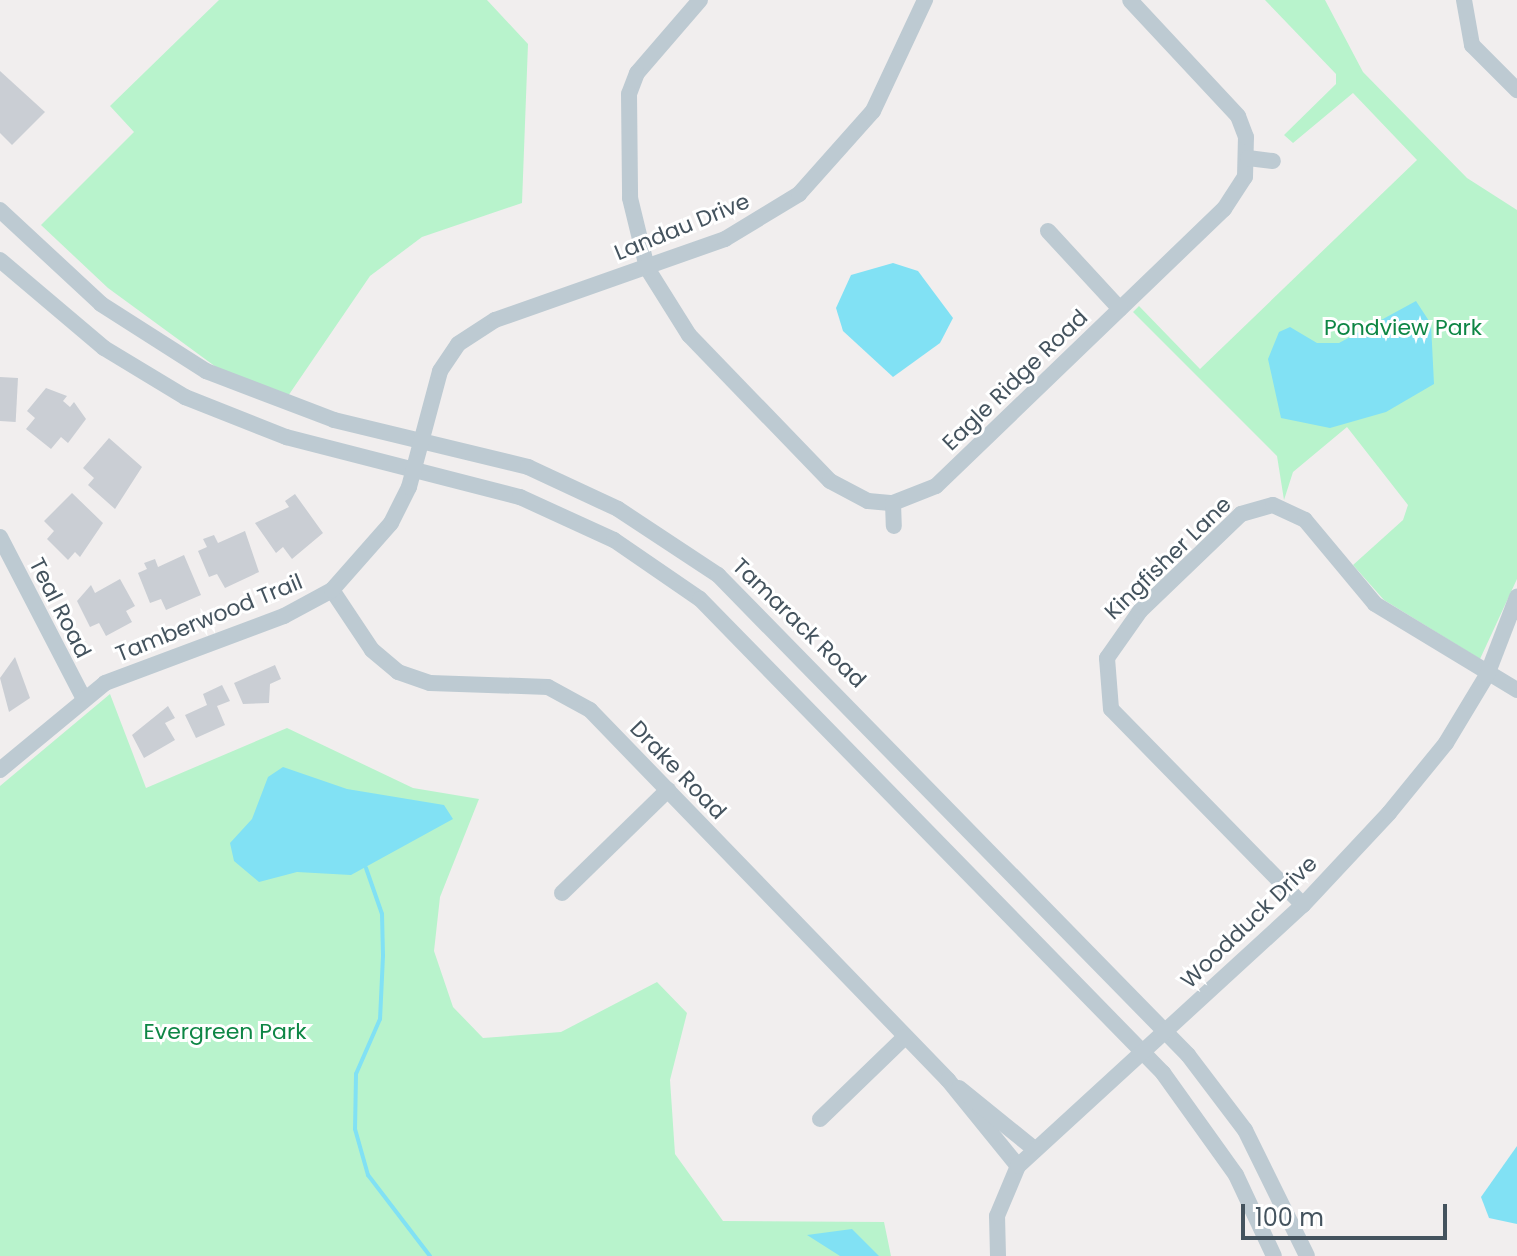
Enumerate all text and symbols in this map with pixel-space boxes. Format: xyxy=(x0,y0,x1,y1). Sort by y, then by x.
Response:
street label: Landau Drive xyxy=(611,188,753,266)
street label: Eagle Ridge Road xyxy=(937,304,1093,456)
park label: Pondview Park xyxy=(1324,315,1482,341)
street label: Kingfisher Lane xyxy=(1099,491,1237,625)
street label: Teal Road xyxy=(24,553,96,663)
street label: Tamarack Road xyxy=(727,553,871,693)
street label: Tamberwood Trail xyxy=(112,569,306,667)
street label: Drake Road xyxy=(625,715,731,825)
street label: Woodduck Drive xyxy=(1175,850,1323,994)
park label: Evergreen Park xyxy=(144,1019,306,1045)
scale bar xyxy=(1245,1188,1451,1238)
text: 100 m xyxy=(1255,1201,1324,1234)

